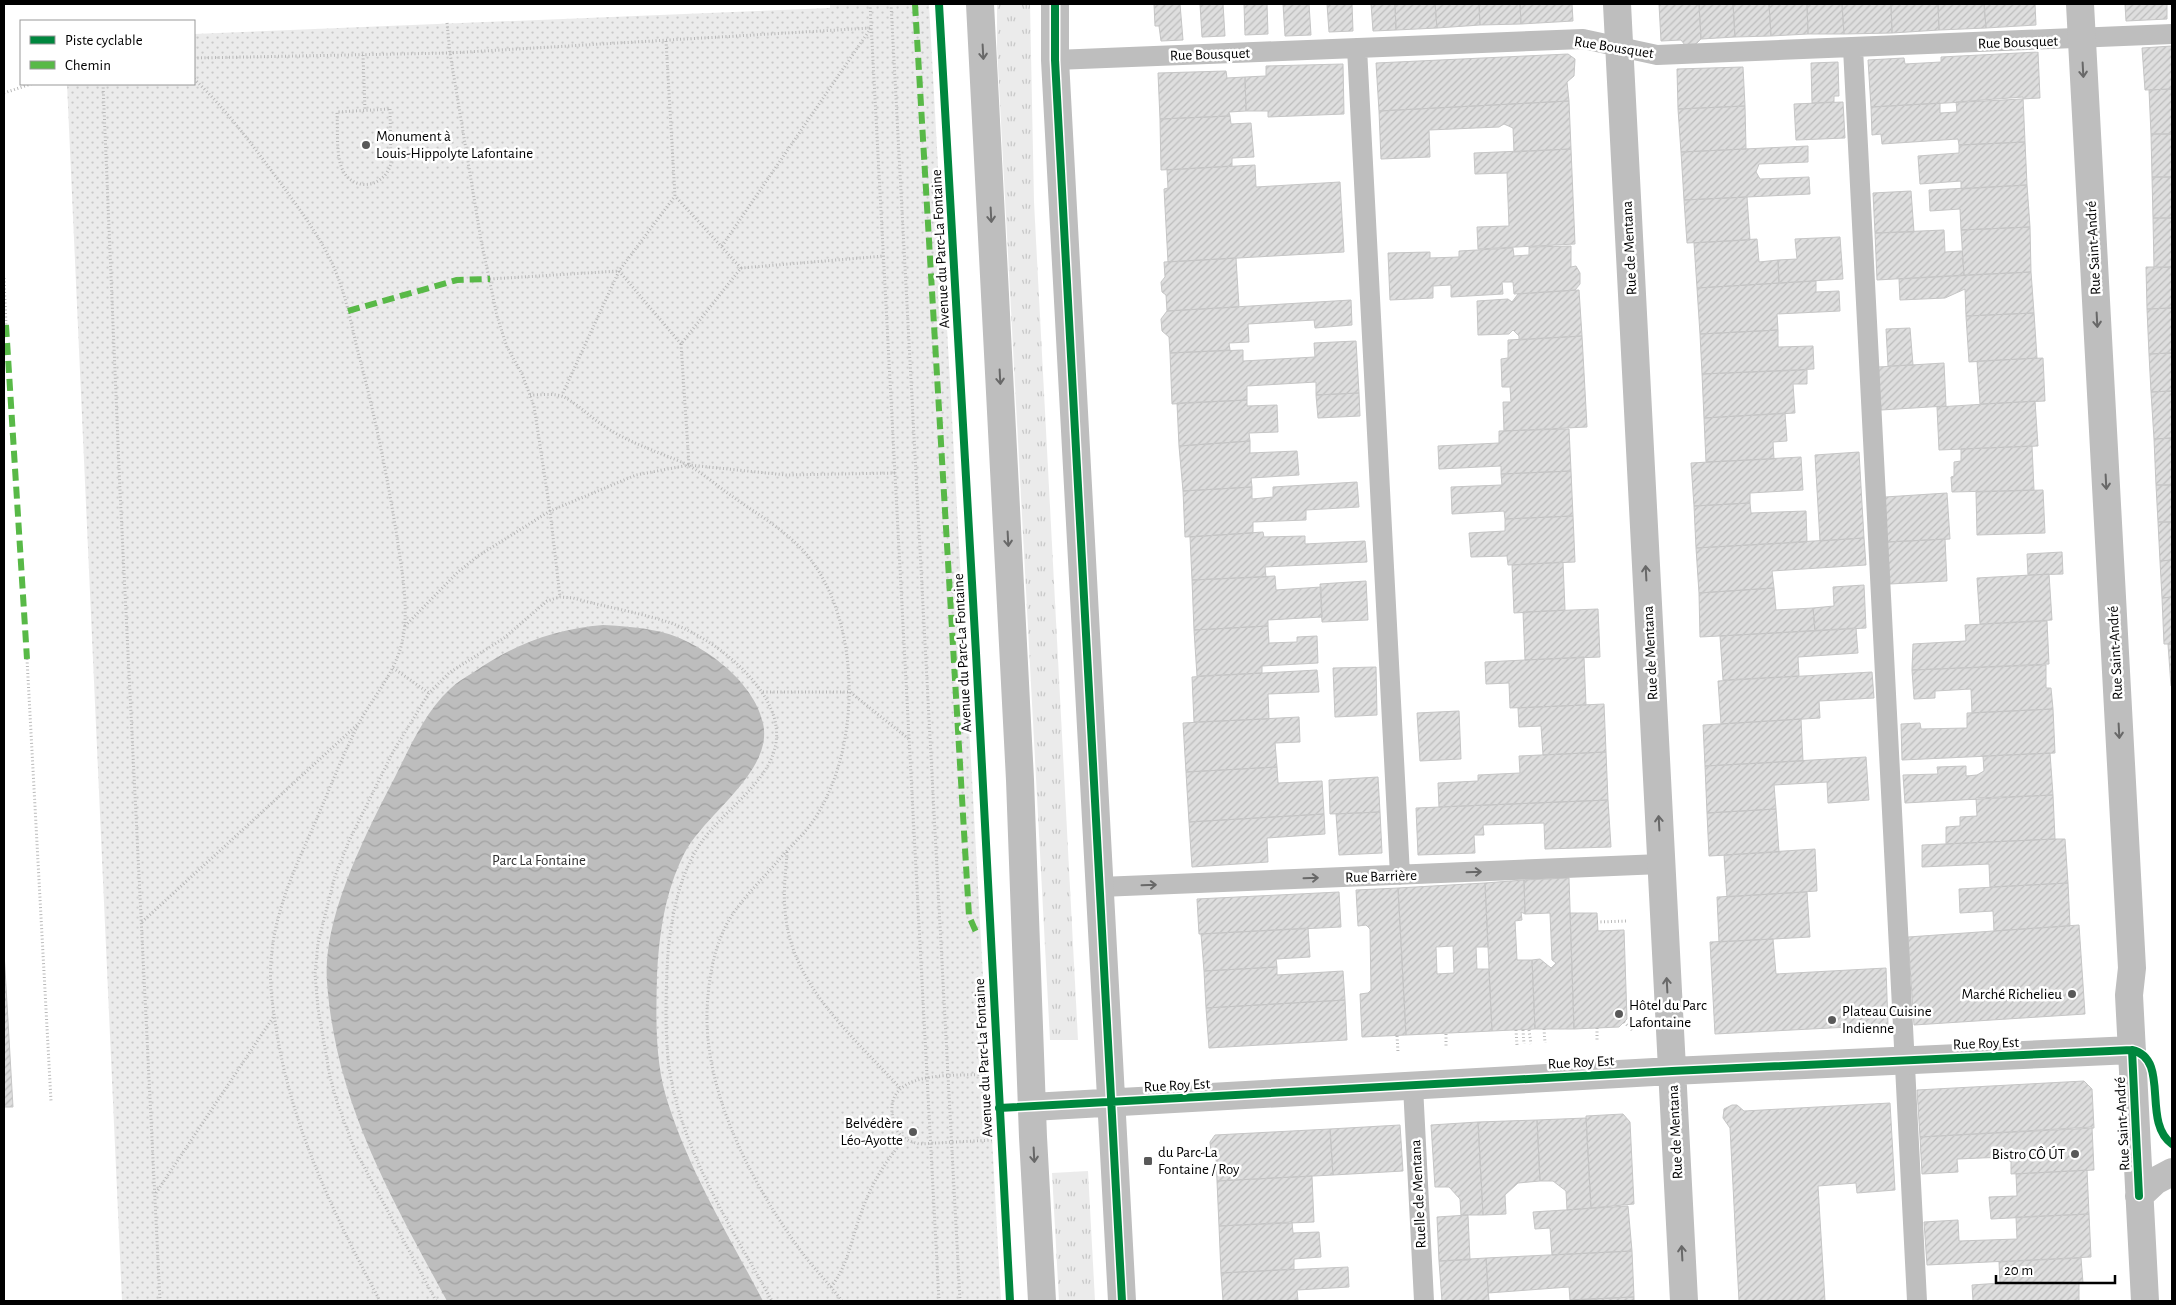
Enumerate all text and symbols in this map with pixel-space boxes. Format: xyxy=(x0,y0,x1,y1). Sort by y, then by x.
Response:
legend xyxy=(20,20,195,85)
text: Piste cyclable xyxy=(65,33,143,48)
street label: Rue Bousquet xyxy=(1573,34,1655,61)
street label: Rue Bousquet xyxy=(1978,34,2059,51)
one-way arrow xyxy=(978,44,987,60)
street label: Rue Bousquet xyxy=(1170,46,1251,63)
text: Chemin xyxy=(65,58,111,73)
one-way arrow xyxy=(2079,62,2088,78)
place label: Monument à Louis-Hippolyte Lafontaine xyxy=(376,129,533,161)
marker: Monument à Louis-Hippolyte Lafontaine xyxy=(360,139,372,151)
street label: Avenue du Parc-La Fontaine xyxy=(929,169,952,329)
street label: Rue de Mentana xyxy=(1620,200,1639,296)
street label: Rue Saint-André xyxy=(2084,200,2103,295)
one-way arrow xyxy=(987,206,996,222)
one-way arrow xyxy=(2092,311,2101,327)
one-way arrow xyxy=(995,369,1004,385)
one-way arrow xyxy=(2101,474,2110,490)
one-way arrow xyxy=(1003,531,1012,547)
one-way arrow xyxy=(1642,566,1651,582)
street label: Avenue du Parc-La Fontaine xyxy=(951,573,974,733)
street label: Rue de Mentana xyxy=(1641,605,1660,701)
street label: Rue Saint-André xyxy=(2106,605,2125,700)
one-way arrow xyxy=(2115,723,2124,739)
one-way arrow xyxy=(1655,815,1664,831)
park label: Parc La Fontaine xyxy=(492,853,586,868)
one-way arrow xyxy=(1466,867,1482,877)
street label: Rue Barrière xyxy=(1345,868,1417,885)
one-way arrow xyxy=(1303,874,1319,883)
one-way arrow xyxy=(1140,880,1157,890)
street label: Avenue du Parc-La Fontaine xyxy=(972,978,995,1138)
one-way arrow xyxy=(1663,978,1672,994)
place label: Marché Richelieu xyxy=(1961,987,2062,1002)
marker: Marché Richelieu xyxy=(2066,988,2078,1000)
place label: Hôtel du Parc Lafontaine xyxy=(1629,998,1707,1030)
place label: Plateau Cuisine Indienne xyxy=(1842,1004,1932,1036)
marker: Hôtel du Parc Lafontaine xyxy=(1613,1008,1625,1020)
marker: Plateau Cuisine Indienne xyxy=(1826,1014,1838,1026)
street label: Rue Roy Est xyxy=(1953,1035,2020,1052)
street label: Rue Roy Est xyxy=(1547,1053,1615,1072)
street label: Rue Roy Est xyxy=(1143,1076,1211,1095)
street label: Rue Saint-André xyxy=(2113,1076,2132,1171)
street label: Rue de Mentana xyxy=(1666,1084,1685,1180)
place label: Belvédère Léo-Ayotte xyxy=(841,1116,903,1148)
marker: Belvédère Léo-Ayotte xyxy=(907,1126,919,1138)
street label: Ruelle de Mentana xyxy=(1408,1139,1429,1249)
place label: du Parc-La Fontaine / Roy xyxy=(1158,1145,1240,1177)
place label: Bistro CÔ ÚT xyxy=(1992,1145,2066,1162)
one-way arrow xyxy=(1030,1147,1039,1163)
marker: Bistro CÔ ÚT xyxy=(2069,1148,2081,1160)
marker: du Parc-La Fontaine / Roy xyxy=(1142,1155,1154,1167)
one-way arrow xyxy=(1677,1245,1686,1261)
scale bar xyxy=(1996,1252,2115,1284)
text: 20 m xyxy=(2004,1263,2033,1278)

